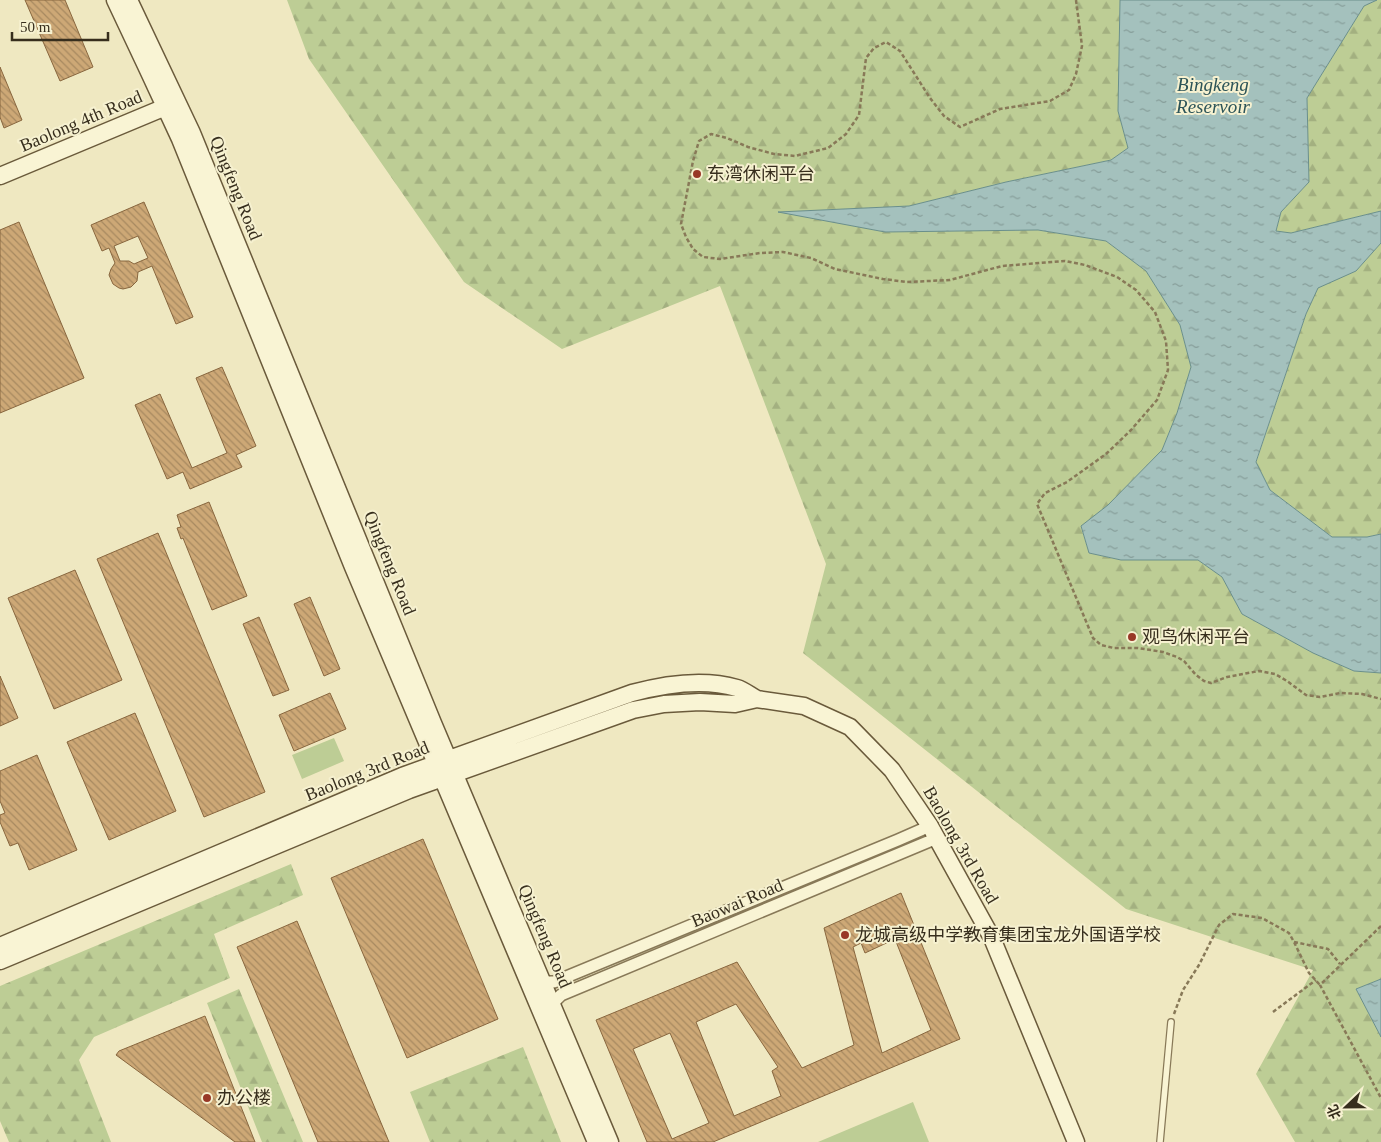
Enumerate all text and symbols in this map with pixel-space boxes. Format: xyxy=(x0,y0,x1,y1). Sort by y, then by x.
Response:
scale bar xyxy=(12,10,109,42)
text: 50 m xyxy=(20,19,51,35)
water label: Bingkeng Reservoir xyxy=(1175,74,1251,117)
street label: Baolong 4th Road xyxy=(17,86,145,156)
street label: Qingfeng Road xyxy=(206,133,266,243)
place label: 东湾休闲平台 xyxy=(707,164,815,184)
marker: 东湾休闲平台 xyxy=(691,168,703,180)
street label: Qingfeng Road xyxy=(360,508,420,618)
place label: 观鸟休闲平台 xyxy=(1142,627,1250,647)
marker: 观鸟休闲平台 xyxy=(1126,631,1138,643)
street label: Baolong 3rd Road xyxy=(302,737,432,805)
street label: Baolong 3rd Road xyxy=(919,783,1003,907)
street label: Baowai Road xyxy=(688,875,786,931)
street label: Qingfeng Road xyxy=(514,881,576,991)
place label: 龙城高级中学教育集团宝龙外国语学校 xyxy=(855,925,1161,945)
marker: 龙城高级中学教育集团宝龙外国语学校 xyxy=(839,929,851,941)
north arrow xyxy=(1321,1082,1371,1132)
place label: 办公楼 xyxy=(217,1088,271,1108)
marker: 办公楼 xyxy=(201,1092,213,1104)
text: 北 xyxy=(1325,1102,1344,1121)

